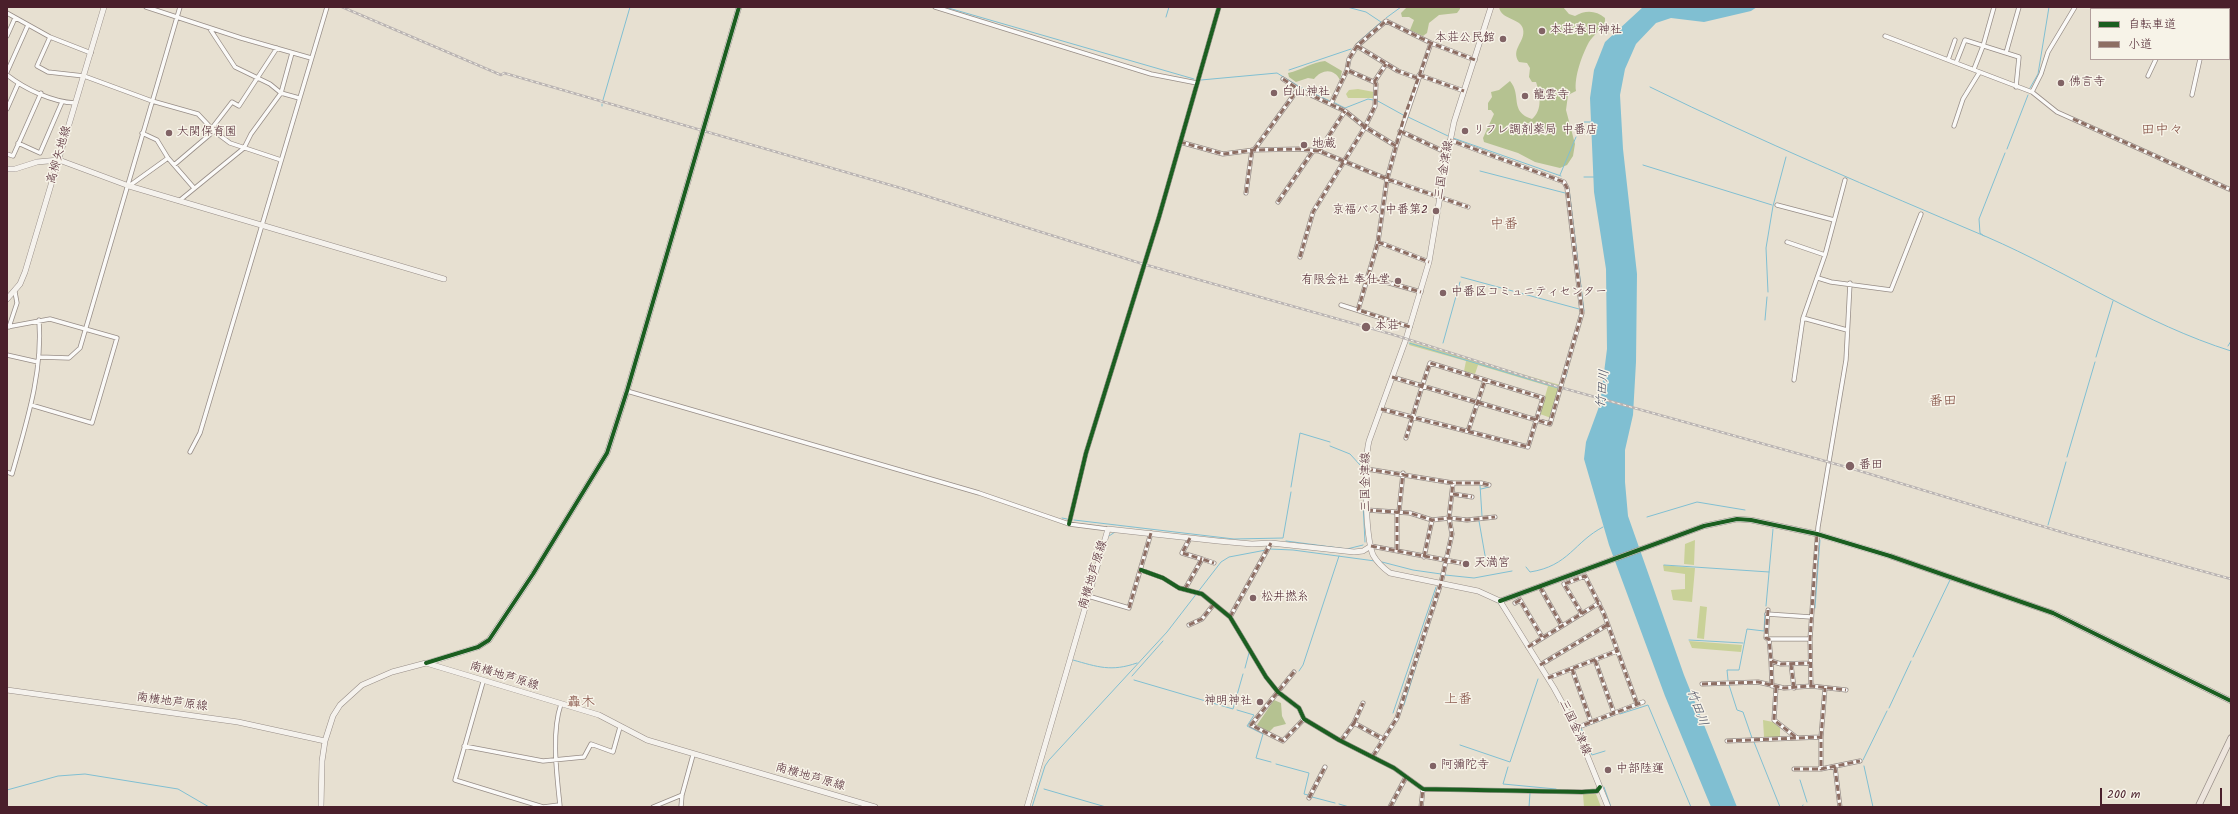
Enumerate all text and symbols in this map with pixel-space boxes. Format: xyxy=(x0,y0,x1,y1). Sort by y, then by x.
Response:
legend xyxy=(2090,8,2230,60)
text: 自転車道 xyxy=(2128,15,2176,34)
place label: 本荘春日神社 xyxy=(1550,24,1622,38)
marker: 本荘春日神社 xyxy=(1537,26,1547,36)
place label: 本荘公民館 xyxy=(1435,32,1495,46)
marker: 本荘公民館 xyxy=(1498,34,1508,44)
text: 小道 xyxy=(2128,35,2152,54)
place label: 佛言寺 xyxy=(2069,76,2105,90)
marker: 佛言寺 xyxy=(2056,78,2066,88)
place label: 白山神社 xyxy=(1282,86,1330,100)
marker: 白山神社 xyxy=(1269,88,1279,98)
place label: 龍雲寺 xyxy=(1533,89,1569,103)
marker: 龍雲寺 xyxy=(1520,91,1530,101)
street label: 高柳矢地線 xyxy=(45,124,75,186)
place label: リフレ調剤薬局 中番店 xyxy=(1473,124,1598,138)
district label: 田中々 xyxy=(2141,124,2183,140)
place label: 大関保育園 xyxy=(177,126,237,140)
marker: リフレ調剤薬局 中番店 xyxy=(1460,126,1470,136)
marker: 大関保育園 xyxy=(164,128,174,138)
place label: 地蔵 xyxy=(1312,138,1336,152)
street label: 三国金津線 xyxy=(1433,139,1457,201)
marker: 地蔵 xyxy=(1299,140,1309,150)
place label: 京福バス 中番第2 xyxy=(1332,204,1428,218)
marker: 京福バス 中番第2 xyxy=(1431,206,1441,216)
district label: 中番 xyxy=(1490,218,1518,234)
place label: 有限会社 奉仕堂 xyxy=(1301,274,1390,288)
marker: 有限会社 奉仕堂 xyxy=(1393,276,1403,286)
place label: 中番区コミュニティセンター xyxy=(1451,286,1607,300)
marker: 中番区コミュニティセンター xyxy=(1438,288,1448,298)
place label: 本荘 xyxy=(1375,320,1399,334)
marker: 本荘 xyxy=(1360,321,1372,333)
water label: 竹田川 xyxy=(1594,369,1614,409)
district label: 番田 xyxy=(1929,395,1957,411)
street label: 三国金津線 xyxy=(1360,452,1374,512)
place label: 番田 xyxy=(1859,459,1883,473)
marker: 番田 xyxy=(1844,460,1856,472)
street label: 南横地芦原線 xyxy=(1077,538,1111,612)
place label: 天満宮 xyxy=(1474,557,1510,571)
marker: 天満宮 xyxy=(1461,559,1471,569)
place label: 松井撚糸 xyxy=(1261,591,1309,605)
marker: 松井撚糸 xyxy=(1248,593,1258,603)
street label: 南横地芦原線 xyxy=(467,660,541,694)
water label: 竹田川 xyxy=(1682,687,1710,729)
street label: 南横地芦原線 xyxy=(135,691,209,715)
district label: 上番 xyxy=(1444,693,1472,709)
place label: 神明神社 xyxy=(1204,695,1252,709)
district label: 轟木 xyxy=(567,696,595,712)
marker: 神明神社 xyxy=(1255,697,1265,707)
street label: 三国金津線 xyxy=(1555,698,1593,758)
place label: 阿彌陀寺 xyxy=(1441,759,1489,773)
street label: 南横地芦原線 xyxy=(773,761,847,795)
marker: 阿彌陀寺 xyxy=(1428,761,1438,771)
place label: 中部陸運 xyxy=(1616,763,1664,777)
marker: 中部陸運 xyxy=(1603,765,1613,775)
scale bar xyxy=(2102,780,2224,806)
text: 200 m xyxy=(2107,785,2140,804)

